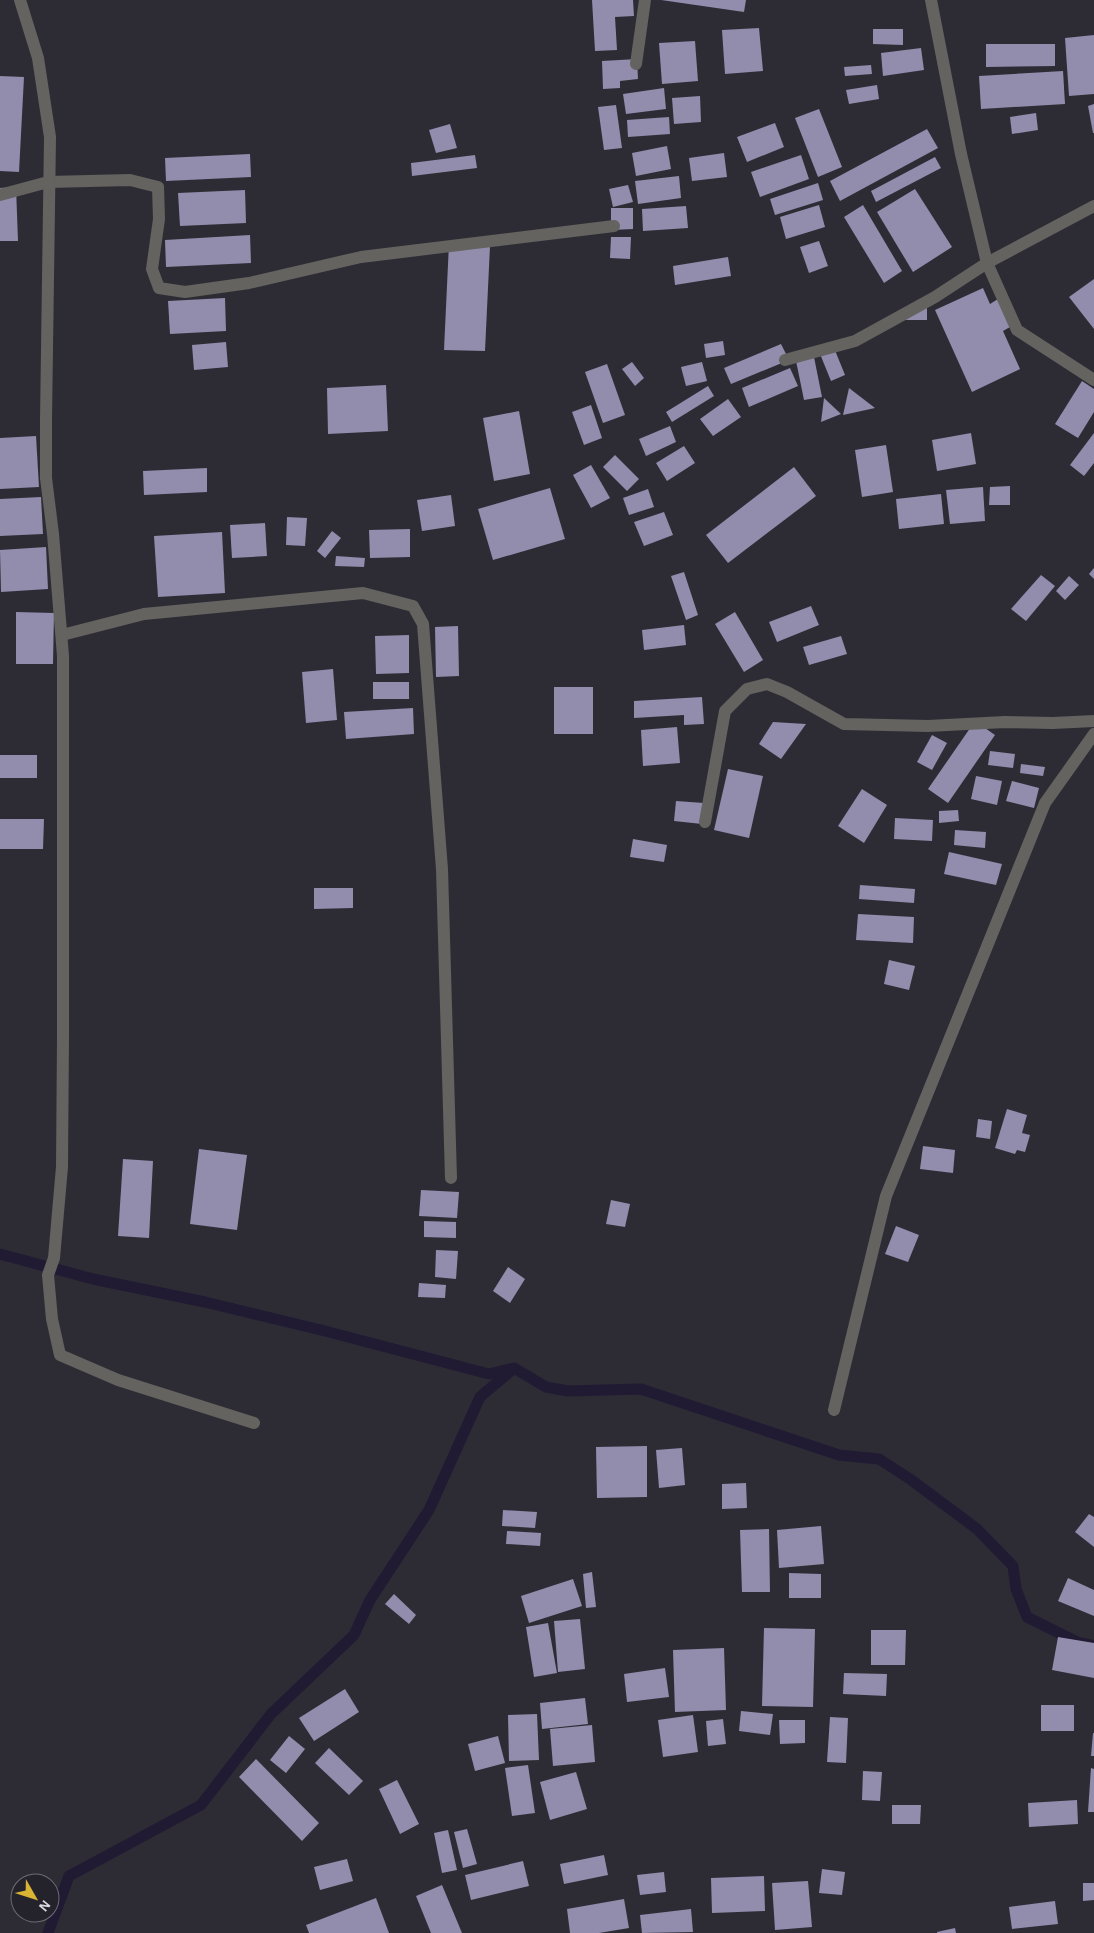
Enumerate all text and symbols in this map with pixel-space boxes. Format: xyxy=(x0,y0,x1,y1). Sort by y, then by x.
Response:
north arrow xyxy=(10,1873,60,1923)
text: N xyxy=(36,1897,53,1914)

